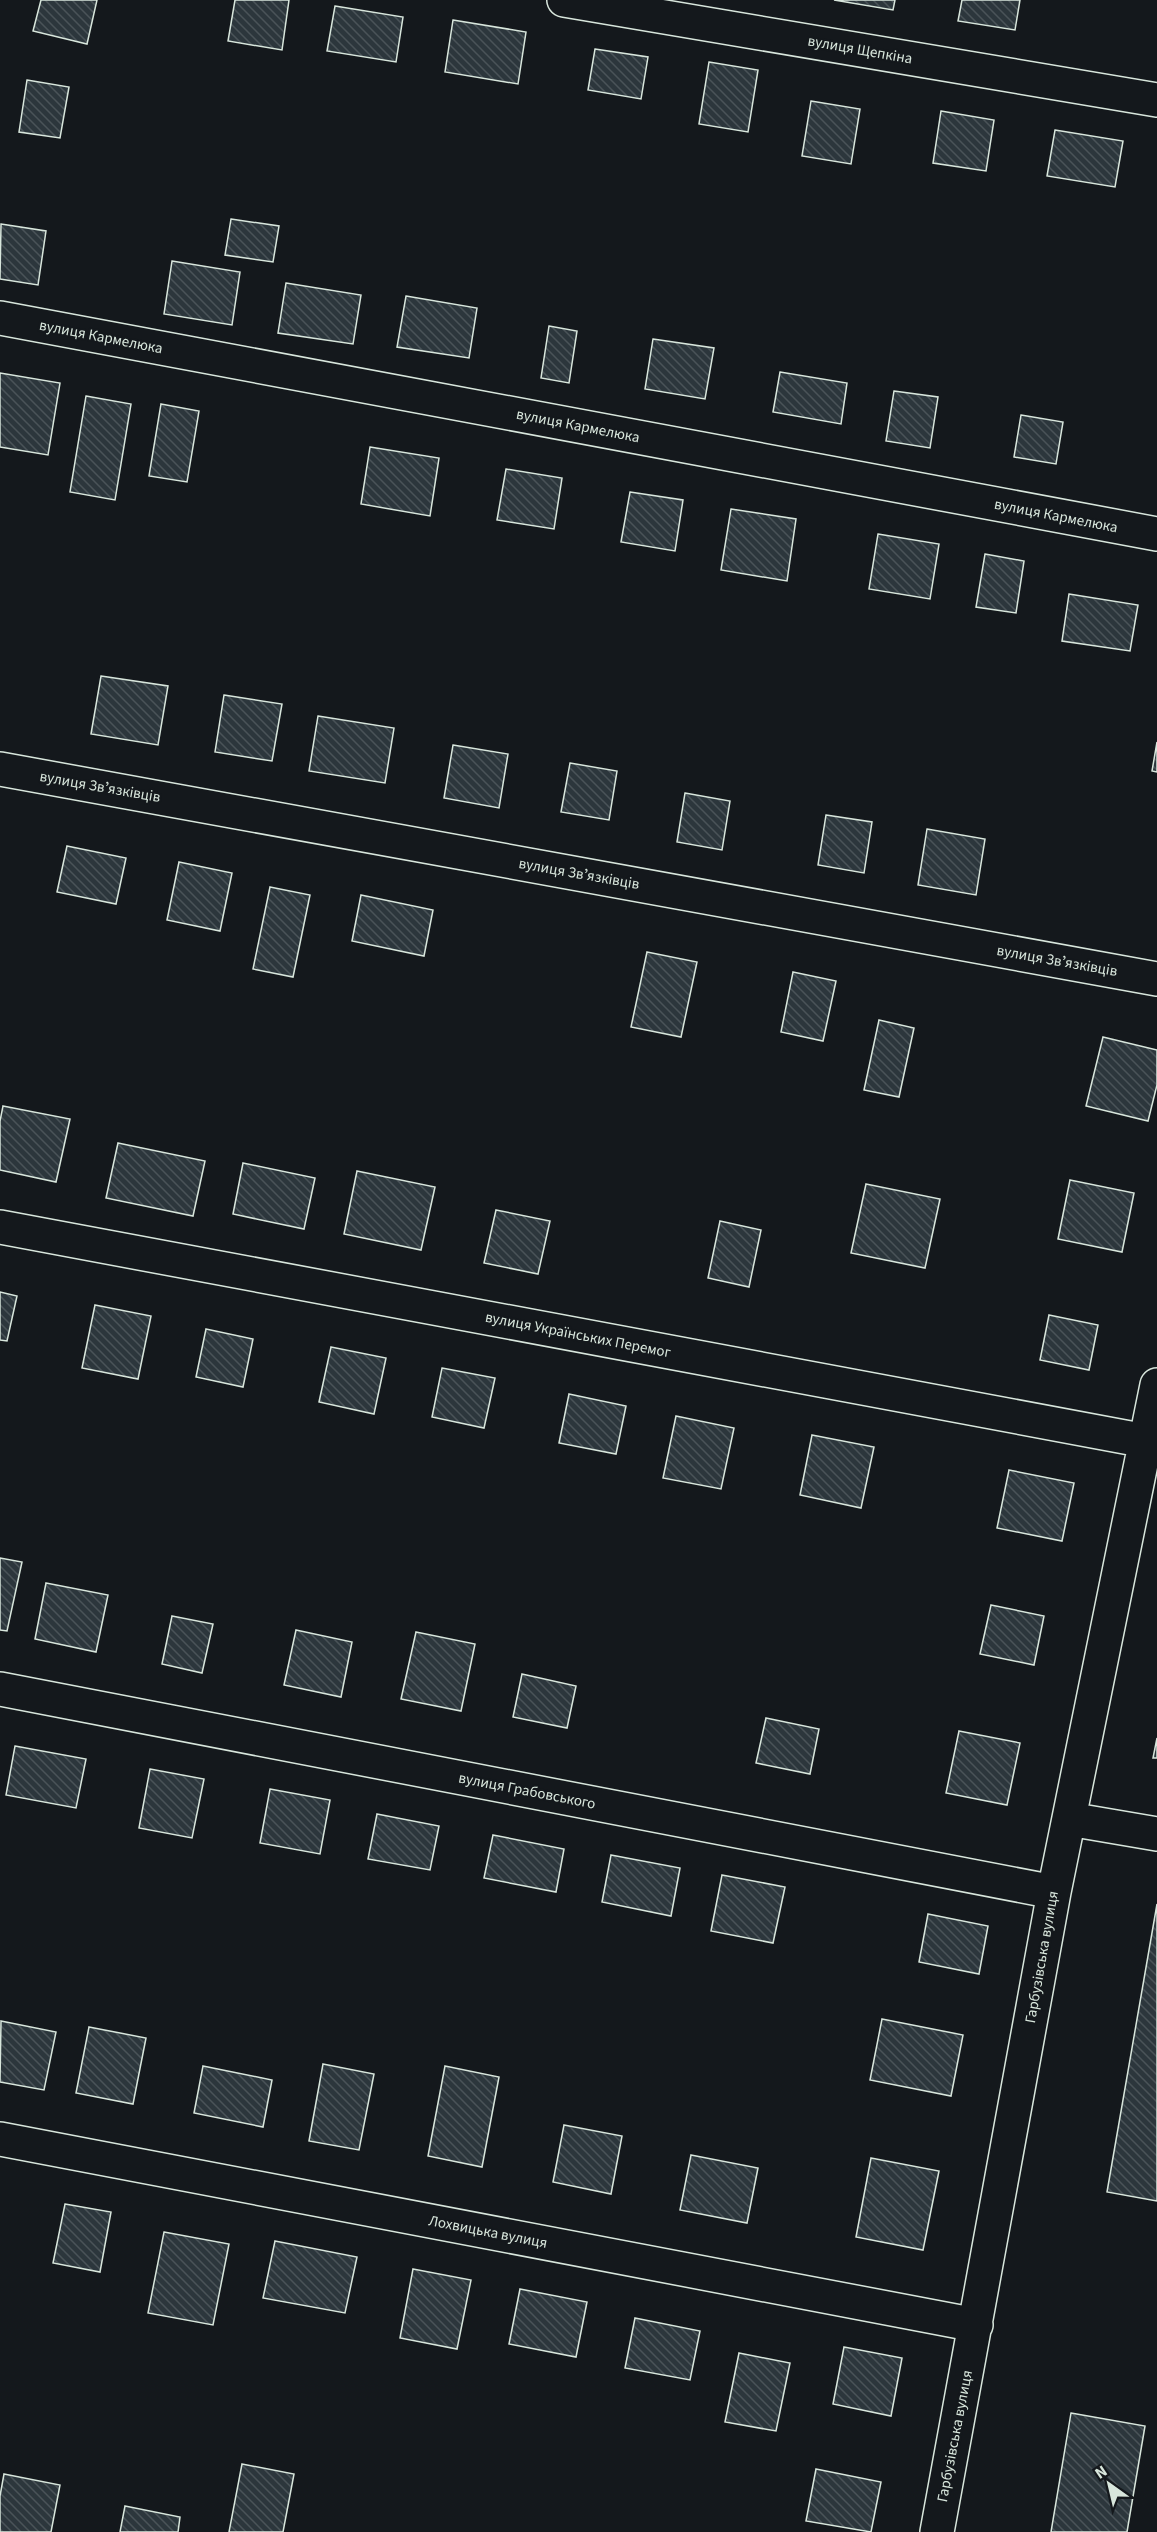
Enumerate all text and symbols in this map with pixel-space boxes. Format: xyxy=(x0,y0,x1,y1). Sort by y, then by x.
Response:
street label: вулиця Щепкіна xyxy=(806,30,914,70)
street label: вулиця Кармелюка xyxy=(37,315,165,359)
street label: вулиця Кармелюка xyxy=(514,404,642,448)
street label: вулиця Кармелюка xyxy=(992,494,1120,538)
street label: вулиця Звʼязківців xyxy=(38,766,162,808)
street label: вулиця Звʼязківців xyxy=(517,853,641,895)
street label: вулиця Звʼязківців xyxy=(995,940,1119,982)
street label: вулиця Українських Перемог xyxy=(483,1307,673,1363)
street label: вулиця Грабовського xyxy=(457,1767,597,1815)
street label: Гарбузівська вулиця xyxy=(1020,1889,1064,2025)
street label: Лохвицька вулиця xyxy=(427,2210,549,2254)
street label: Гарбузівська вулиця xyxy=(932,2368,978,2504)
north arrow xyxy=(1079,2454,1139,2514)
text: N xyxy=(1091,2460,1112,2484)

